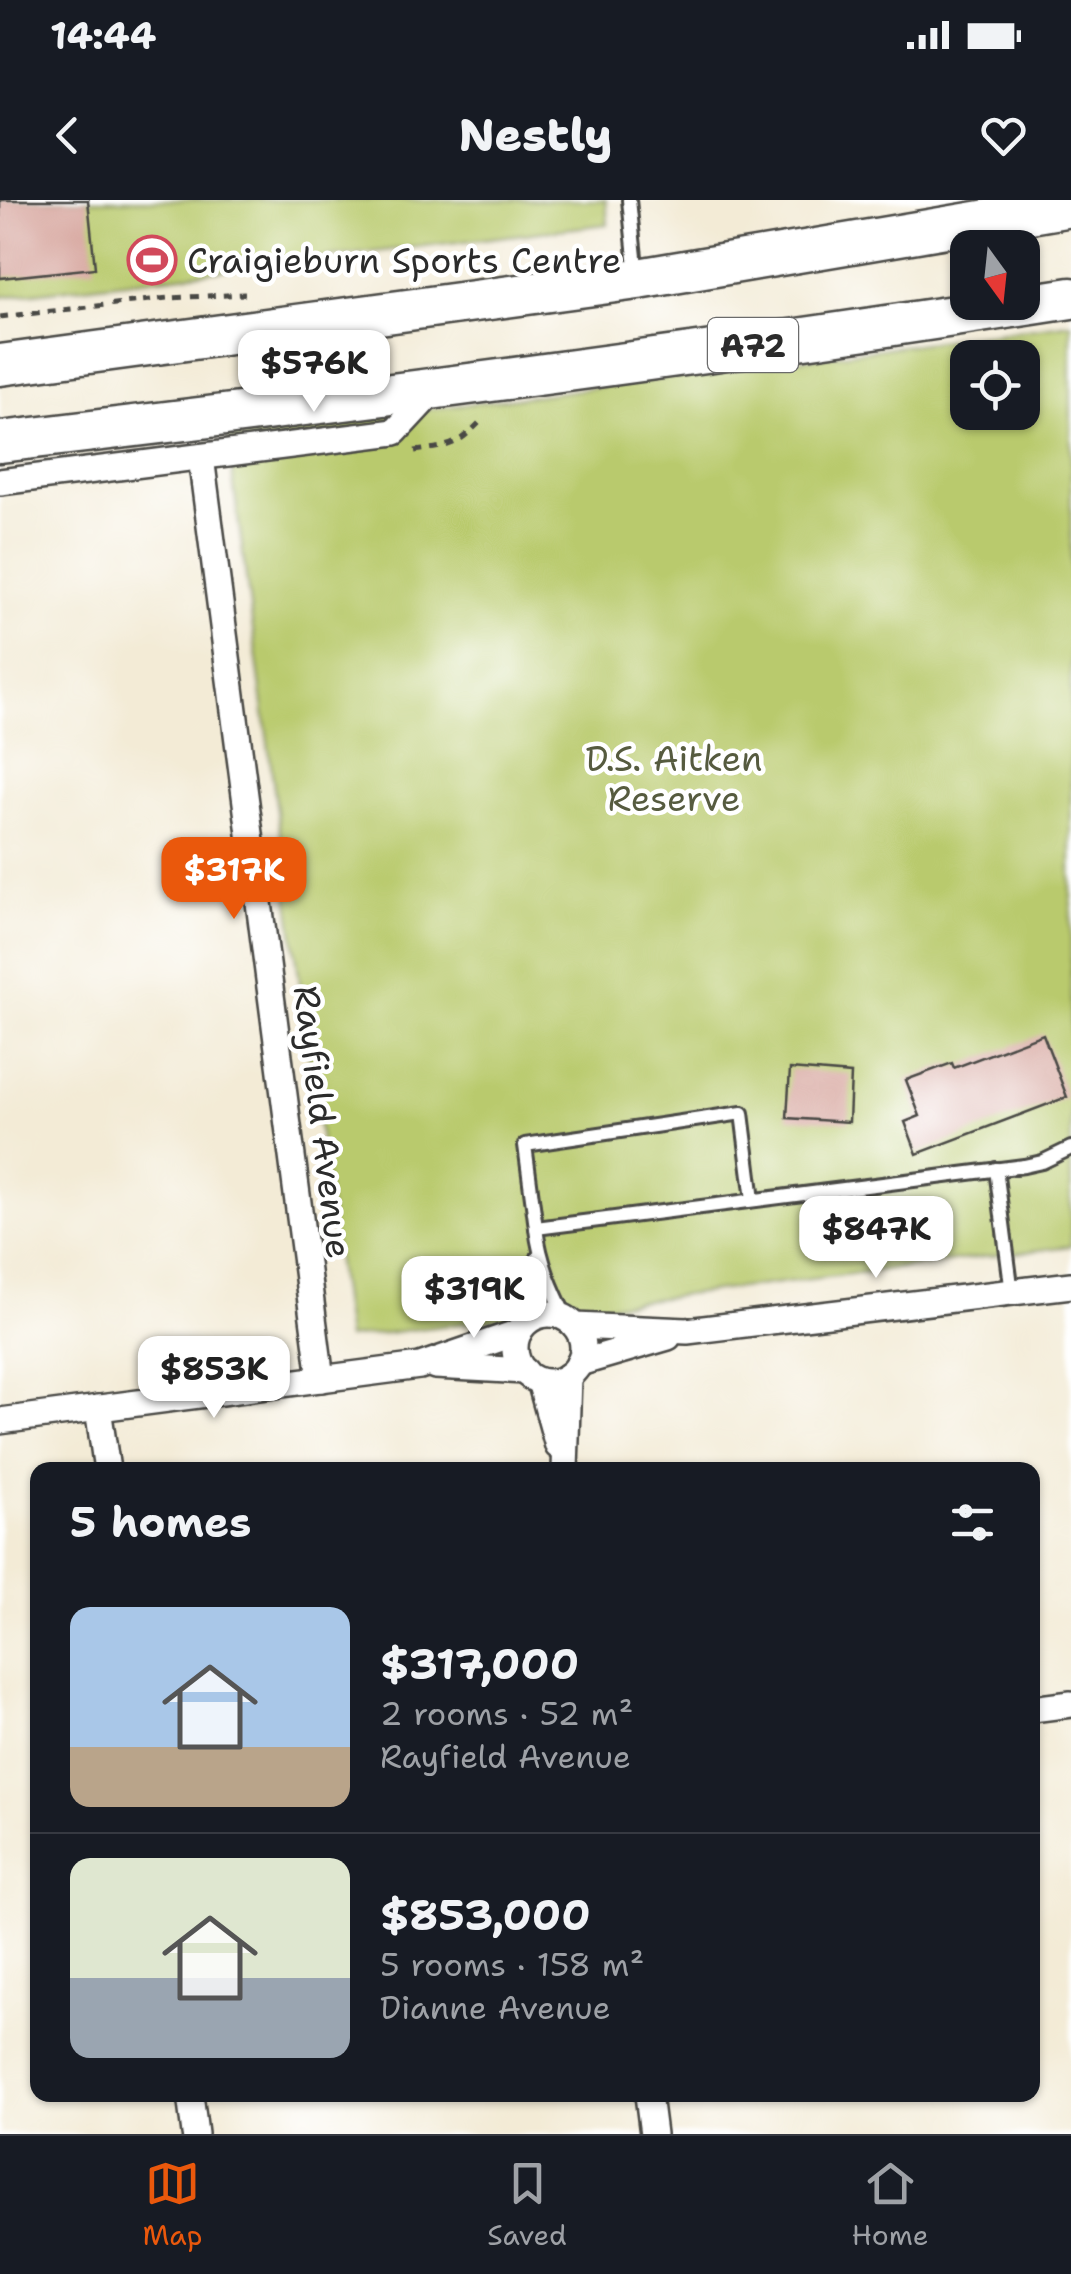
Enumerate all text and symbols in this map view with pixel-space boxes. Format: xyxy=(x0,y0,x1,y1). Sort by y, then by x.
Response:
text: 14:44 xyxy=(50,10,156,61)
text: Nestly xyxy=(459,105,612,165)
icon: back xyxy=(40,108,95,163)
icon: heart xyxy=(976,108,1031,163)
north arrow xyxy=(950,230,1040,320)
map controls xyxy=(950,230,1040,430)
sports icon: Craigieburn Sports Centre xyxy=(126,234,178,286)
place label: Craigieburn Sports Centre xyxy=(187,237,622,284)
road number: A72 xyxy=(708,318,798,372)
pin: $576K xyxy=(244,330,384,415)
button: locate xyxy=(950,340,1040,430)
text: $576K xyxy=(260,341,368,384)
park label: D.S. Aitken Reserve xyxy=(585,735,763,822)
pin: $317K xyxy=(164,837,304,922)
text: $317K xyxy=(183,848,285,891)
street label: Rayfield Avenue xyxy=(283,983,363,1261)
pin: $847K xyxy=(806,1196,946,1281)
text: $847K xyxy=(821,1207,931,1250)
pin: $319K xyxy=(404,1256,544,1341)
text: $319K xyxy=(423,1267,525,1310)
pin: $853K xyxy=(144,1336,284,1421)
text: $853K xyxy=(160,1347,268,1390)
text: 5 homes xyxy=(70,1494,251,1550)
icon: filters xyxy=(945,1495,1000,1550)
text: $317,000 xyxy=(380,1636,579,1692)
icon: home xyxy=(150,1647,270,1767)
text: 2 rooms · 52 m² xyxy=(380,1692,633,1735)
text: Rayfield Avenue xyxy=(380,1735,631,1778)
text: $853,000 xyxy=(380,1887,591,1943)
icon: home xyxy=(150,1898,270,2018)
text: 5 rooms · 158 m² xyxy=(380,1943,644,1986)
text: Dianne Avenue xyxy=(380,1986,611,2029)
tab: Map xyxy=(142,2156,202,2254)
tab: Saved xyxy=(487,2156,567,2254)
tab: Home xyxy=(852,2156,929,2254)

